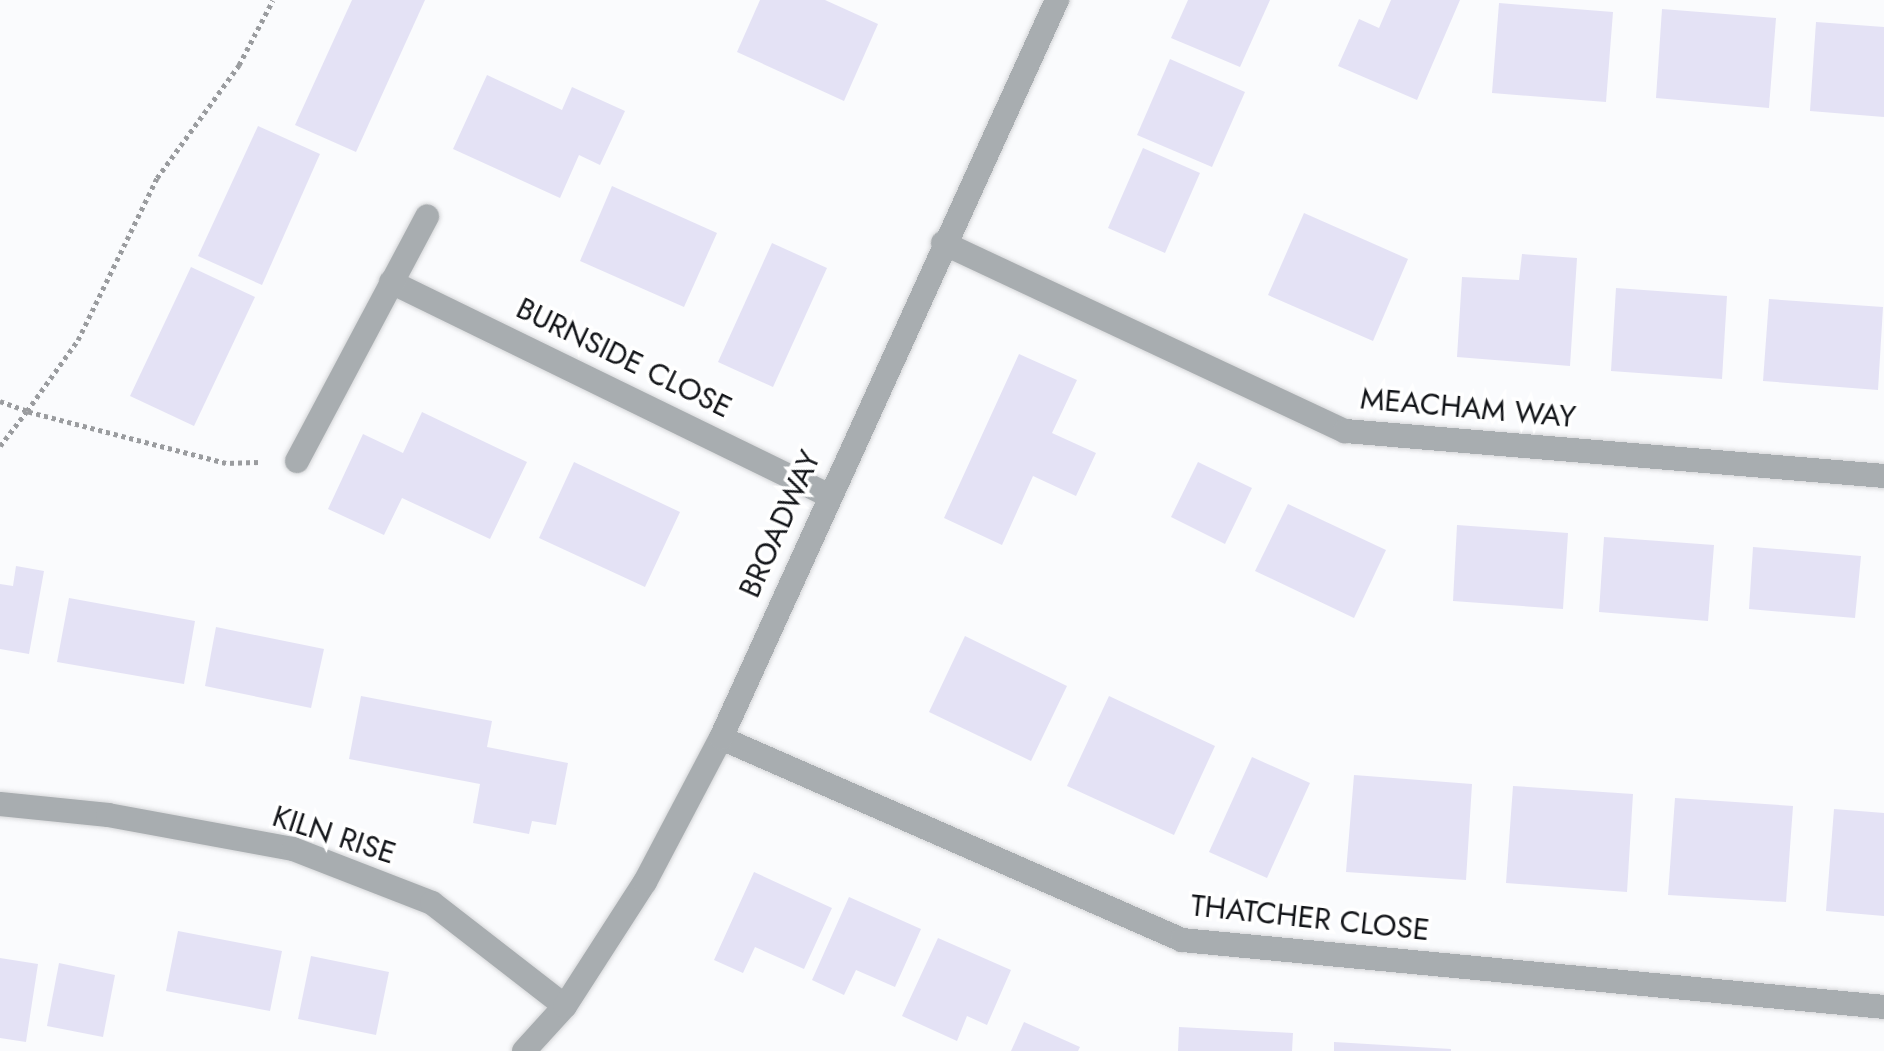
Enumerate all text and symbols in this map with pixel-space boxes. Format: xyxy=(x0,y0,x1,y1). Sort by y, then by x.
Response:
street label: BURNSIDE CLOSE xyxy=(510,290,738,426)
street label: MEACHAM WAY xyxy=(1359,381,1577,435)
street label: BROADWAY xyxy=(732,445,828,603)
street label: KILN RISE xyxy=(268,798,400,872)
street label: THATCHER CLOSE xyxy=(1189,888,1431,948)

